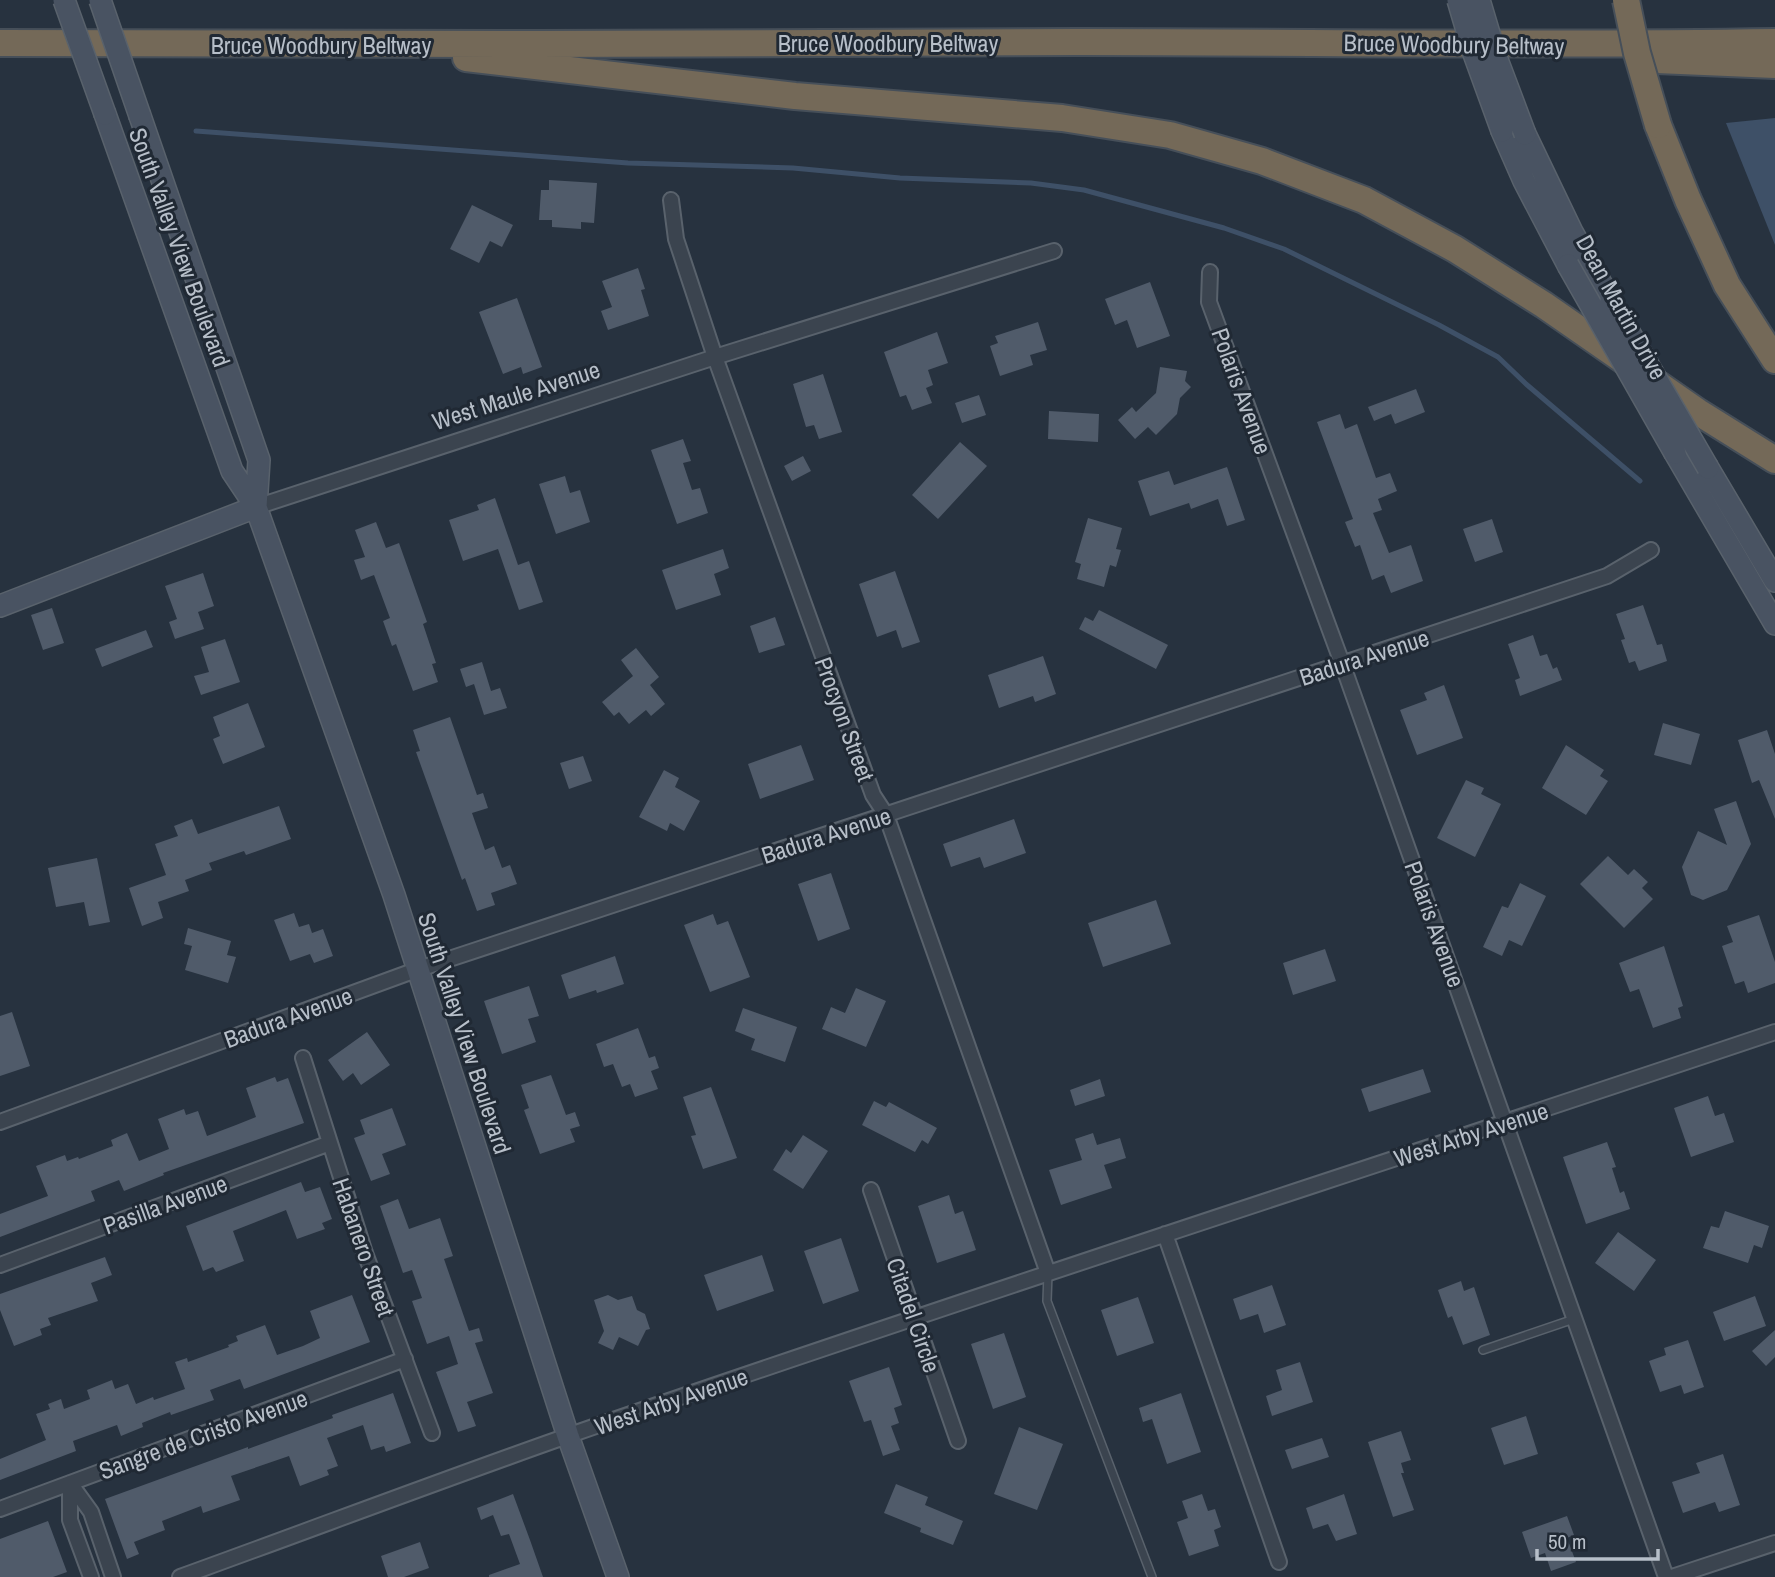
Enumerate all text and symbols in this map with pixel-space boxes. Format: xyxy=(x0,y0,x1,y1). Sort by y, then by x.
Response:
street label: Bruce Woodbury Beltway xyxy=(1343,26,1565,62)
street label: Bruce Woodbury Beltway xyxy=(778,27,998,59)
street label: Bruce Woodbury Beltway xyxy=(211,29,431,61)
street label: South Valley View Boulevard xyxy=(122,123,238,371)
street label: Dean Martin Drive xyxy=(1569,229,1675,385)
street label: Polaris Avenue xyxy=(1204,323,1280,459)
street label: West Maule Avenue xyxy=(428,353,604,437)
street label: Badura Avenue xyxy=(1295,621,1433,693)
street label: Procyon Street xyxy=(808,652,882,786)
street label: Badura Avenue xyxy=(757,799,895,871)
street label: Polaris Avenue xyxy=(1397,856,1473,992)
street label: South Valley View Boulevard xyxy=(411,908,519,1158)
street label: Badura Avenue xyxy=(219,979,357,1055)
street label: West Arby Avenue xyxy=(1390,1094,1552,1174)
street label: Pasilla Avenue xyxy=(99,1167,231,1241)
street label: Habanero Street xyxy=(325,1174,403,1321)
street label: Citadel Circle xyxy=(879,1253,949,1377)
street label: West Arby Avenue xyxy=(590,1360,752,1442)
street label: Sangre de Cristo Avenue xyxy=(94,1381,312,1487)
scale bar xyxy=(1537,1518,1658,1562)
text: 50 m xyxy=(1548,1527,1586,1556)

